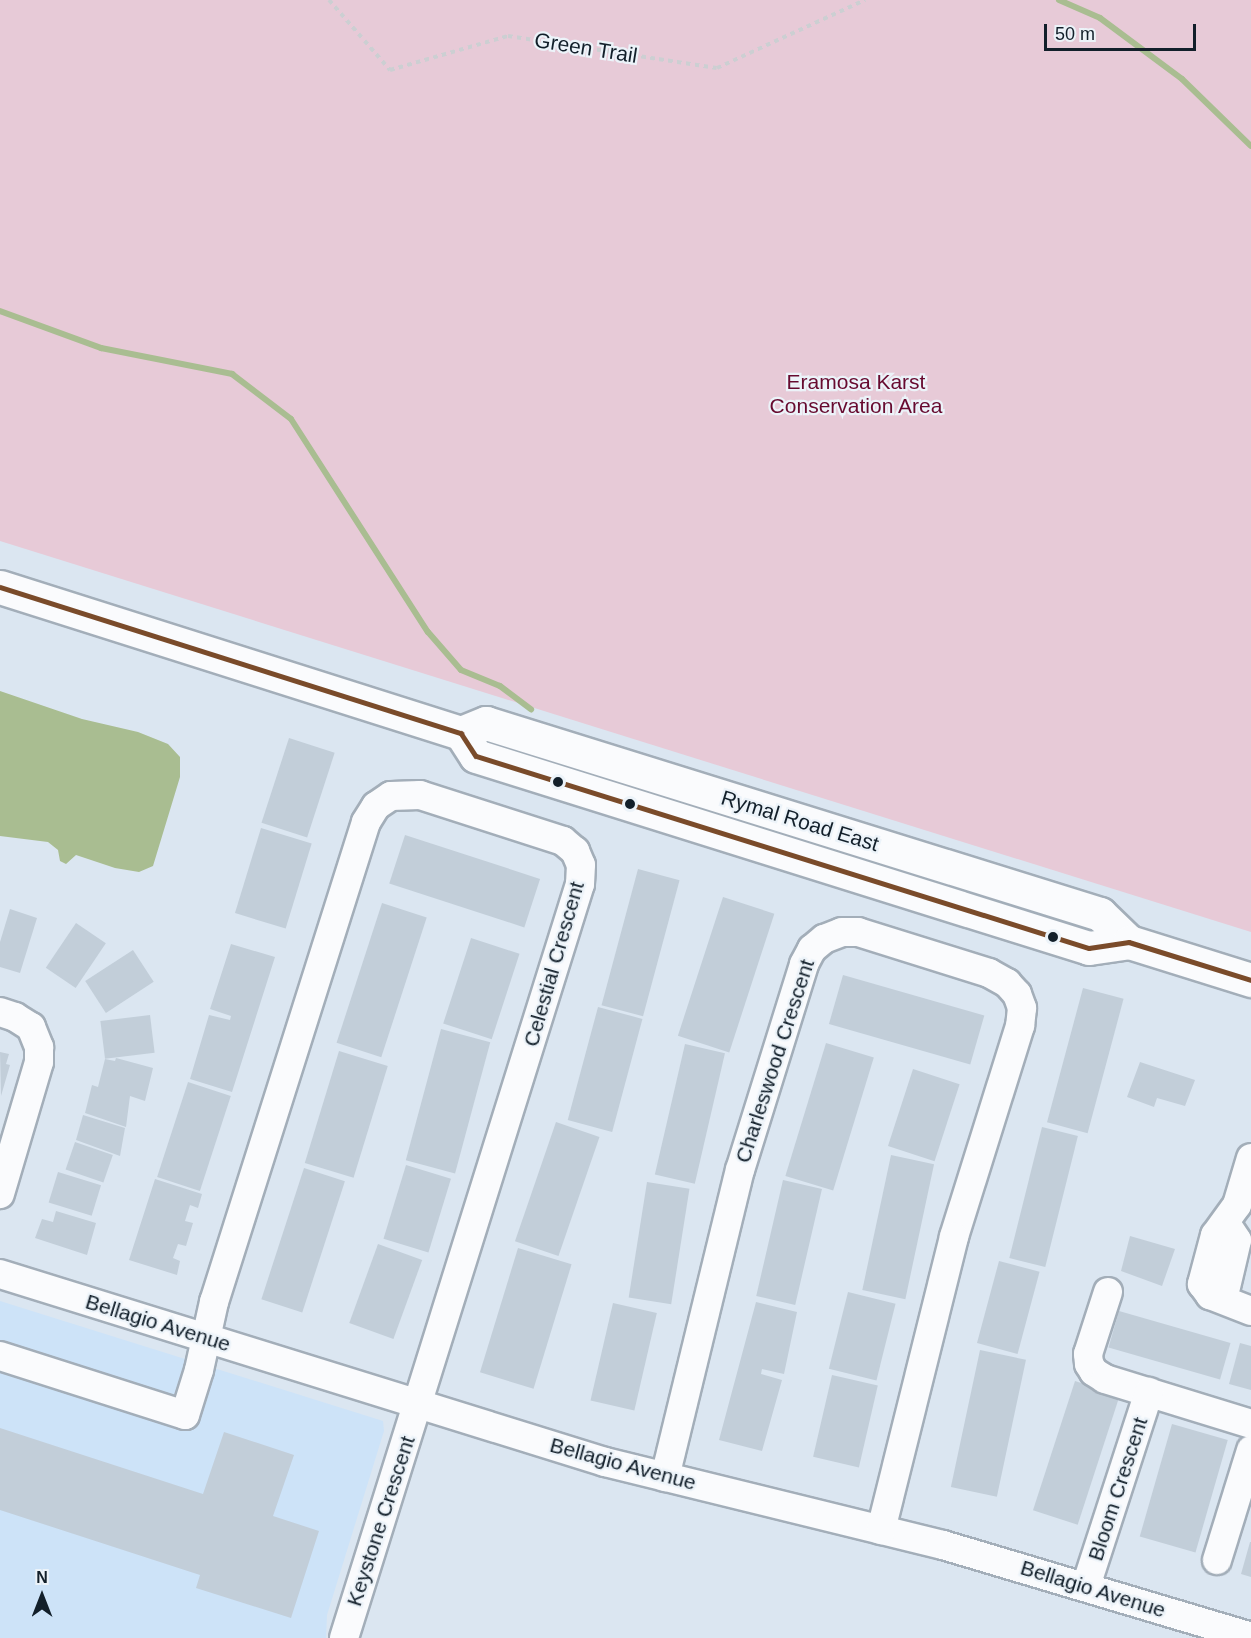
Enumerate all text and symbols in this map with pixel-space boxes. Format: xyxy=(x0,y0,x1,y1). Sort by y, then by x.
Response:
scale bar xyxy=(1047,12,1198,50)
text: 50 m xyxy=(1055,24,1095,44)
street label: Green Trail xyxy=(533,27,639,69)
park label: Eramosa Karst Conservation Area xyxy=(769,369,943,419)
unlabelled marker xyxy=(552,776,564,788)
street label: Rymal Road East xyxy=(718,785,882,857)
unlabelled marker xyxy=(624,798,636,810)
street label: Celestial Crescent xyxy=(518,879,590,1049)
unlabelled marker xyxy=(1047,931,1059,943)
street label: Charleswood Crescent xyxy=(730,956,820,1166)
street label: Bellagio Avenue xyxy=(82,1289,234,1357)
street label: Bloom Crescent xyxy=(1083,1414,1153,1564)
street label: Bellagio Avenue xyxy=(547,1432,699,1496)
street label: Keystone Crescent xyxy=(342,1433,420,1609)
street label: Bellagio Avenue xyxy=(1017,1555,1169,1623)
north arrow xyxy=(12,1566,72,1626)
text: N xyxy=(36,1569,48,1586)

